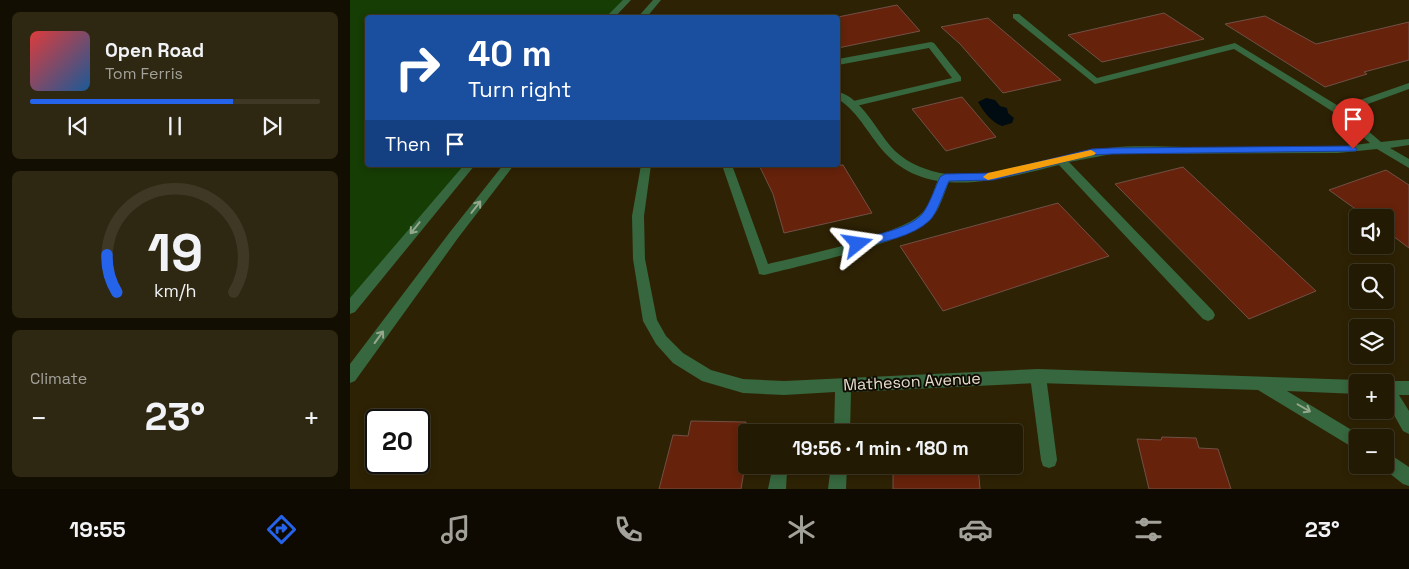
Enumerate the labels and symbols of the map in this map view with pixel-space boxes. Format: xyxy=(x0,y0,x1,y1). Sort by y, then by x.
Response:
pin xyxy=(1332,98,1374,149)
one-way arrow xyxy=(470,201,481,214)
position arrow xyxy=(831,217,883,269)
one-way arrow xyxy=(410,222,421,235)
one-way arrow xyxy=(374,330,384,344)
street label: Matheson Avenue xyxy=(843,367,981,396)
one-way arrow xyxy=(1297,404,1311,414)
speed limit sign: 20 xyxy=(365,409,430,474)

